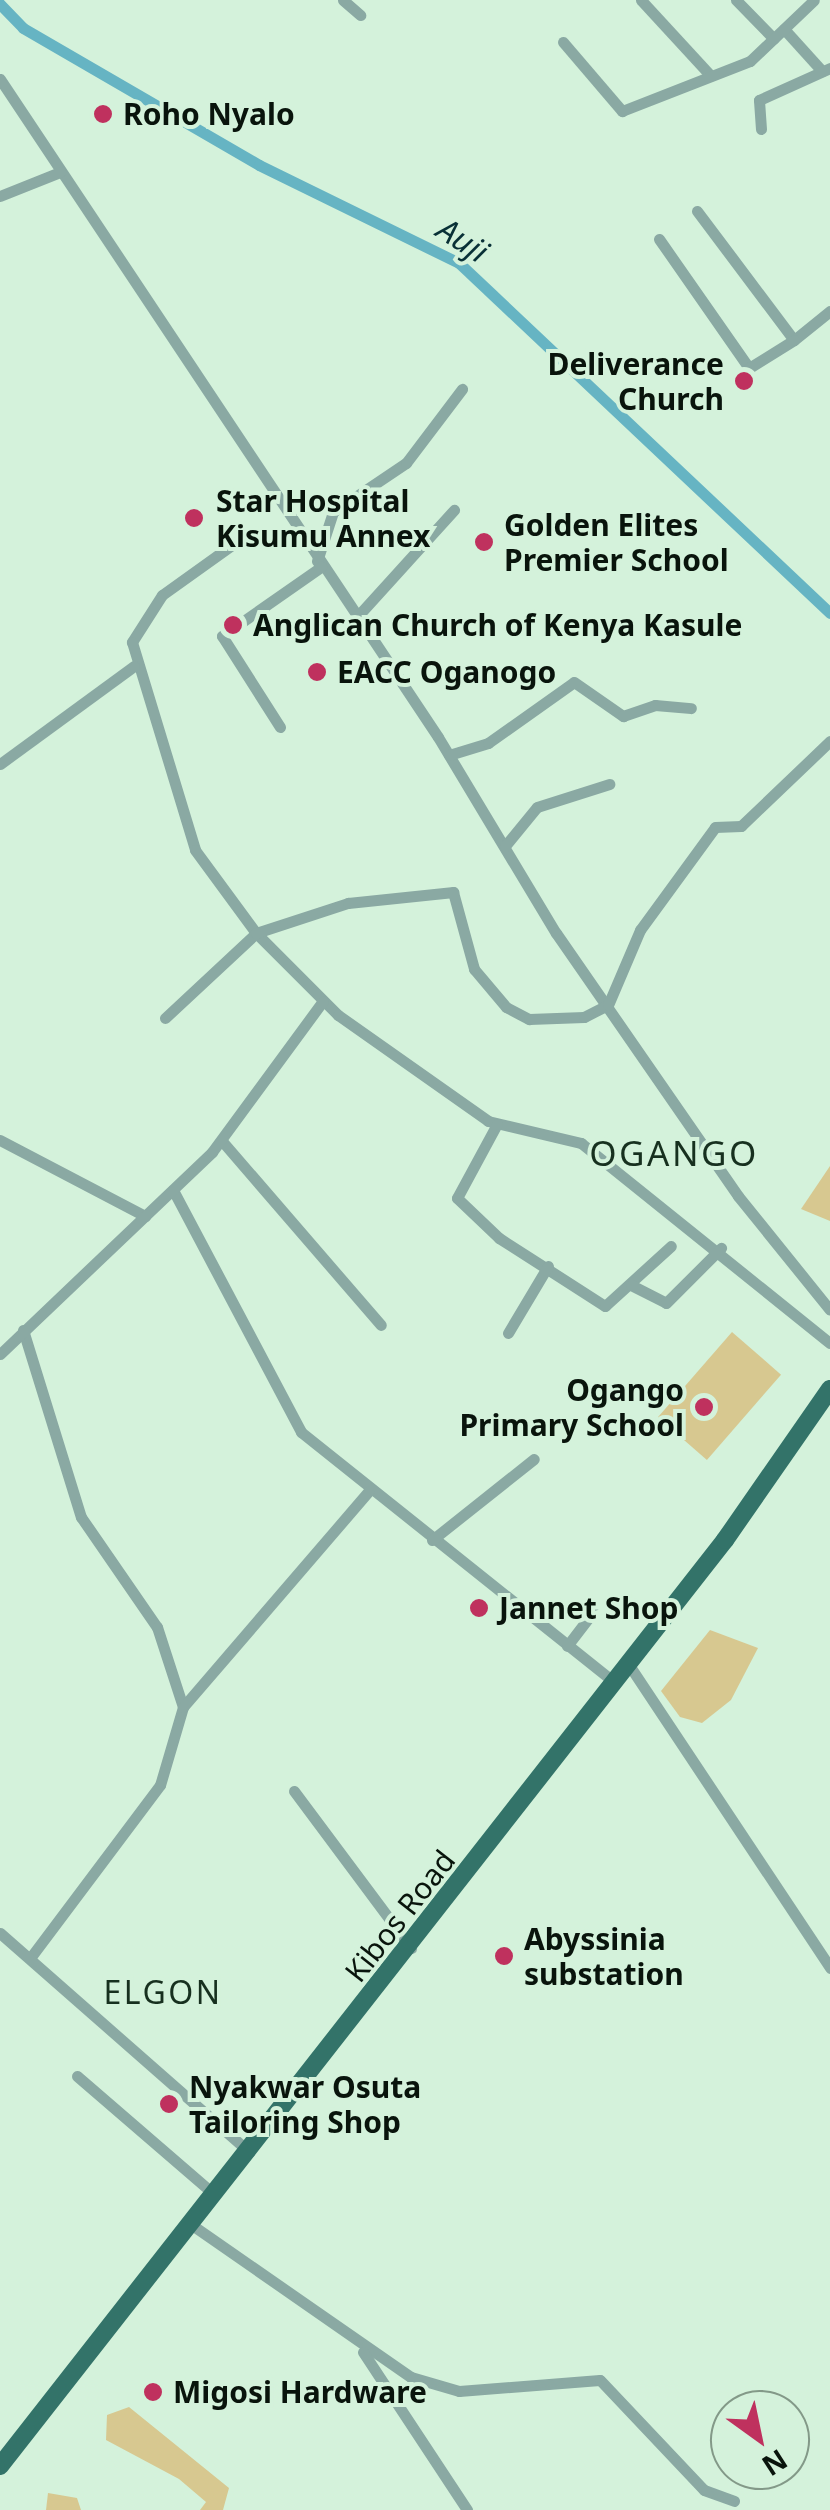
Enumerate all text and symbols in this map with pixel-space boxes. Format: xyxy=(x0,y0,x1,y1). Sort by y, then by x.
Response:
place label: Roho Nyalo xyxy=(123,96,295,132)
marker: Roho Nyalo xyxy=(92,103,114,125)
water label: Auji xyxy=(430,209,496,271)
place label: Deliverance Church xyxy=(548,346,724,416)
marker: Deliverance Church xyxy=(733,370,755,392)
place label: Star Hospital Kisumu Annex xyxy=(216,483,430,554)
marker: Star Hospital Kisumu Annex xyxy=(181,505,207,531)
place label: Golden Elites Premier School xyxy=(504,507,729,578)
marker: Golden Elites Premier School xyxy=(473,531,495,553)
place label: Anglican Church of Kenya Kasule xyxy=(253,607,742,643)
marker: Anglican Church of Kenya Kasule xyxy=(222,614,244,636)
place label: EACC Oganogo xyxy=(337,654,556,690)
marker: EACC Oganogo xyxy=(306,661,328,683)
district label: OGANGO xyxy=(589,1132,759,1174)
place label: Ogango Primary School xyxy=(459,1372,684,1442)
marker: Ogango Primary School xyxy=(693,1396,715,1418)
place label: Jannet Shop xyxy=(499,1590,678,1626)
marker: Jannet Shop xyxy=(468,1597,490,1619)
street label: Kibos Road xyxy=(337,1843,463,1989)
place label: Abyssinia substation xyxy=(524,1921,684,1992)
marker: Abyssinia substation xyxy=(493,1945,515,1967)
district label: ELGON xyxy=(103,1973,223,2011)
place label: Nyakwar Osuta Tailoring Shop xyxy=(189,2069,421,2140)
marker: Nyakwar Osuta Tailoring Shop xyxy=(158,2093,180,2115)
place label: Migosi Hardware xyxy=(173,2374,427,2410)
marker: Migosi Hardware xyxy=(142,2381,164,2403)
north arrow xyxy=(710,2390,810,2490)
text: N xyxy=(755,2441,795,2486)

